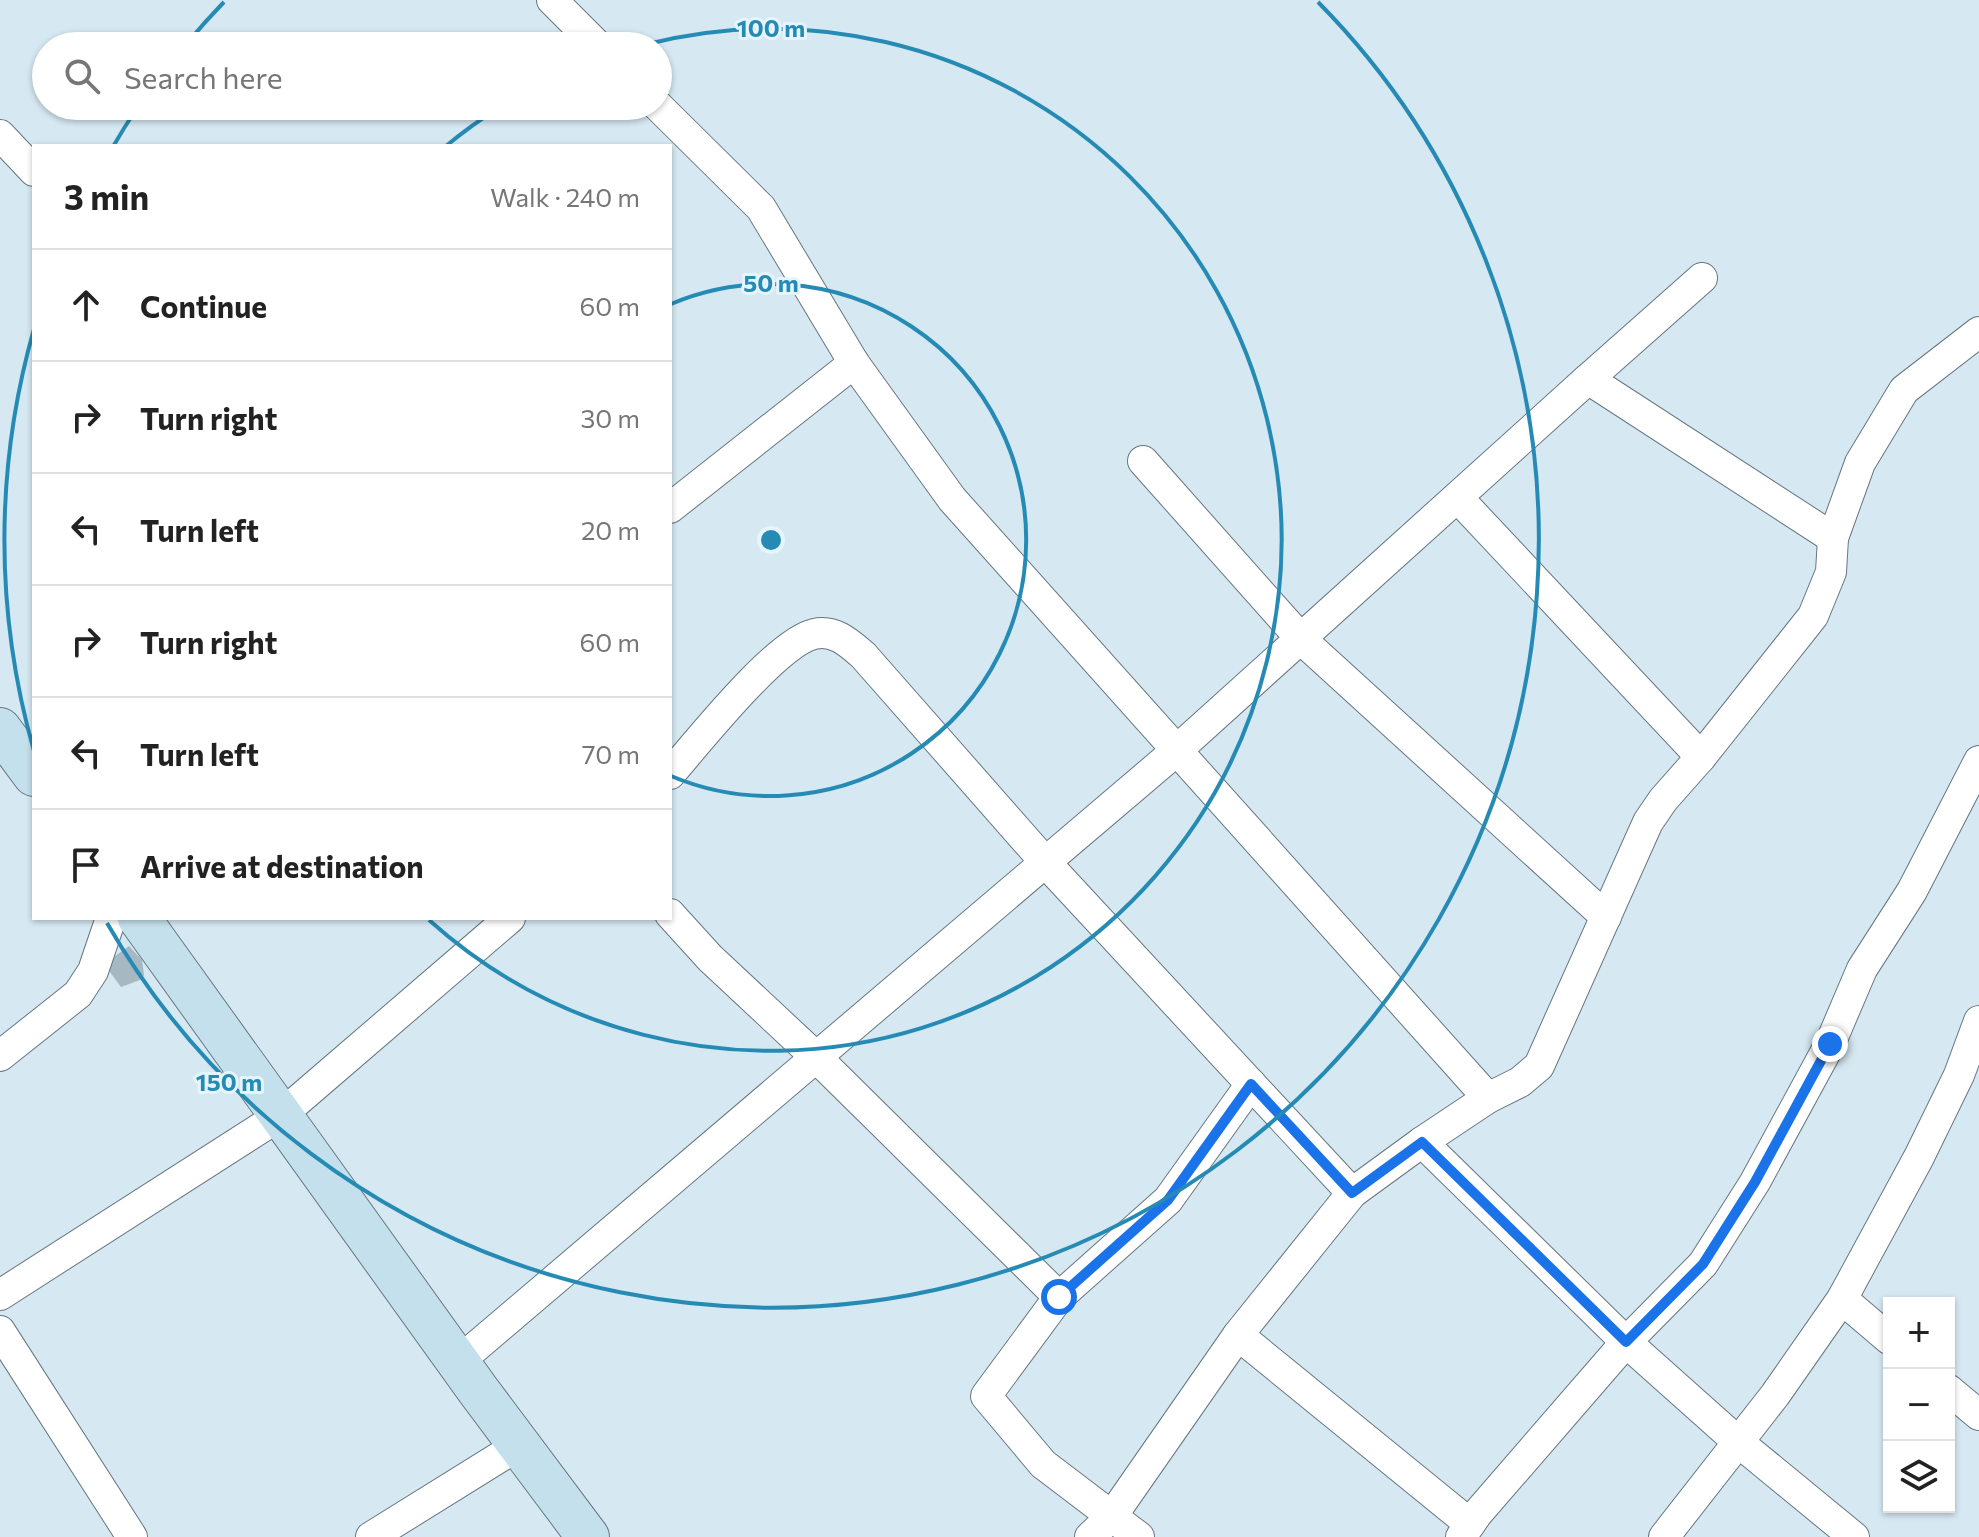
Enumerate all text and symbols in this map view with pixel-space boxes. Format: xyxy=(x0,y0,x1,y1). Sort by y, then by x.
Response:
text: 100 m xyxy=(737,13,805,42)
search box xyxy=(32,32,672,120)
icon: search xyxy=(60,54,104,98)
text: Search here xyxy=(124,58,283,95)
text: 3 min xyxy=(64,175,149,217)
text: Walk · 240 m xyxy=(490,181,640,212)
text: 50 m xyxy=(743,268,799,297)
icon: ahead xyxy=(64,283,108,327)
text: Continue xyxy=(140,287,267,324)
text: 60 m xyxy=(580,290,640,321)
icon: right xyxy=(64,395,108,439)
text: Turn right xyxy=(140,399,277,436)
text: 30 m xyxy=(581,402,640,433)
icon: left xyxy=(64,507,108,551)
text: Turn left xyxy=(140,511,259,548)
text: 20 m xyxy=(581,514,640,545)
centre of rings xyxy=(757,526,785,554)
icon: right xyxy=(64,619,108,663)
text: Turn right xyxy=(140,623,277,660)
text: 60 m xyxy=(580,626,640,657)
icon: left xyxy=(64,731,108,775)
text: Turn left xyxy=(140,735,259,772)
text: 70 m xyxy=(582,738,640,769)
icon: arrive xyxy=(64,843,108,887)
text: Arrive at destination xyxy=(140,847,424,884)
route end xyxy=(1812,1026,1848,1062)
text: 150 m xyxy=(196,1067,262,1096)
route start xyxy=(1041,1279,1077,1315)
map controls xyxy=(1883,1297,1955,1513)
button: + xyxy=(1883,1297,1955,1369)
button: − xyxy=(1883,1369,1955,1441)
button: layers xyxy=(1883,1441,1955,1513)

